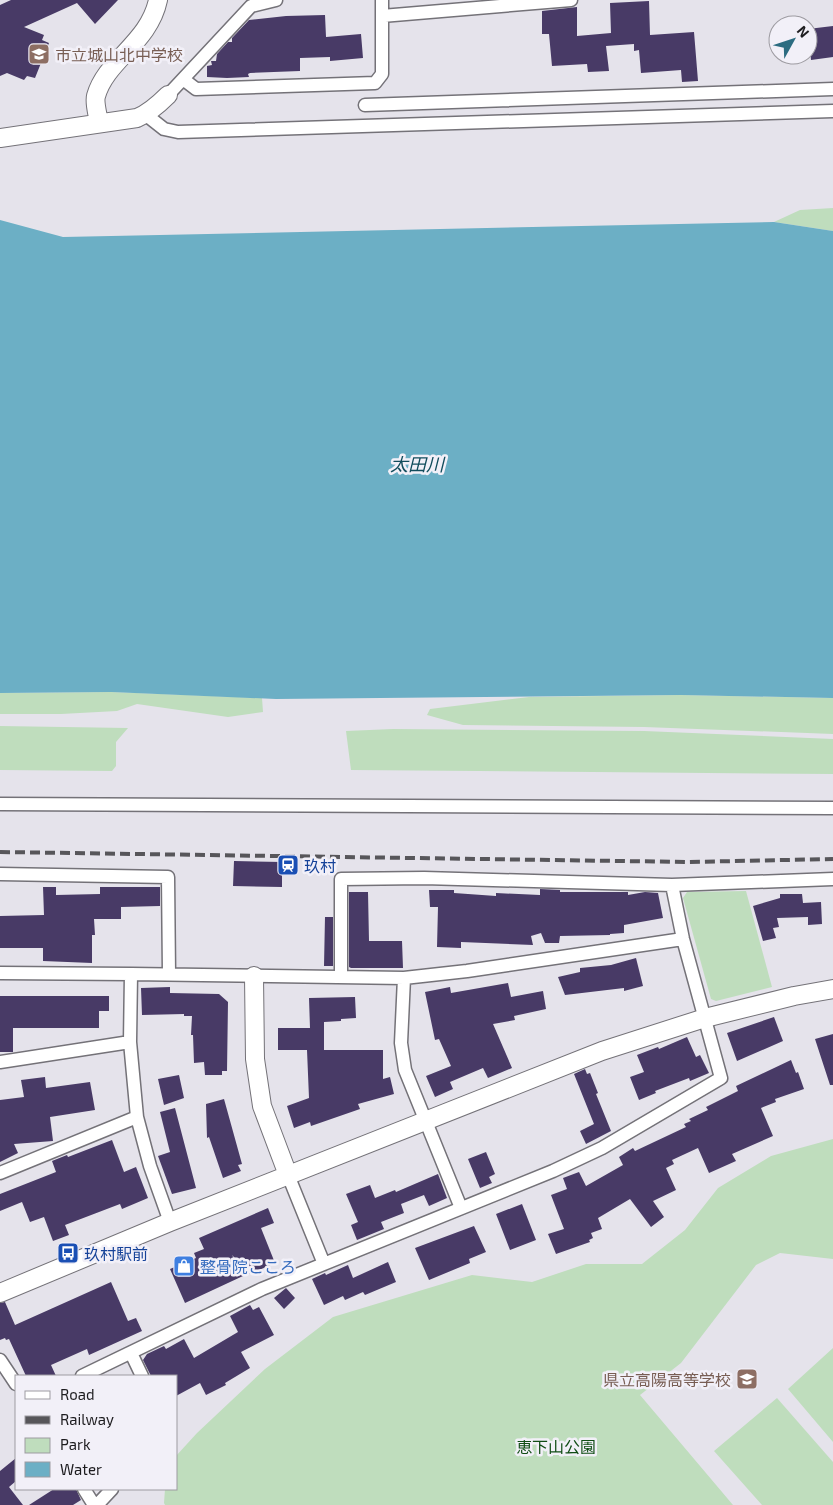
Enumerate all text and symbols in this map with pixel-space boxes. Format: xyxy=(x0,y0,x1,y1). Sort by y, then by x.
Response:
north arrow xyxy=(768,15,818,65)
text: N xyxy=(794,22,813,41)
school or university icon: 市立城山北中学校 xyxy=(27,42,51,66)
place label: 市立城山北中学校 xyxy=(55,45,183,64)
water label: 太田川 xyxy=(390,453,446,475)
station icon: 玖村 xyxy=(276,853,300,877)
place label: 玖村 xyxy=(304,856,336,875)
bus stop icon: 玖村駅前 xyxy=(56,1241,80,1265)
place label: 玖村駅前 xyxy=(84,1244,148,1263)
shop icon: 整骨院こころ xyxy=(172,1254,196,1278)
place label: 整骨院こころ xyxy=(200,1257,296,1276)
school or university icon: 県立高陽高等学校 xyxy=(735,1367,759,1391)
place label: 県立高陽高等学校 xyxy=(603,1370,731,1389)
legend xyxy=(15,1375,178,1490)
text: Road xyxy=(60,1385,95,1403)
text: Railway xyxy=(60,1410,114,1428)
text: Park xyxy=(60,1435,91,1453)
park label: 恵下山公園 xyxy=(516,1437,596,1456)
text: Water xyxy=(60,1460,102,1478)

